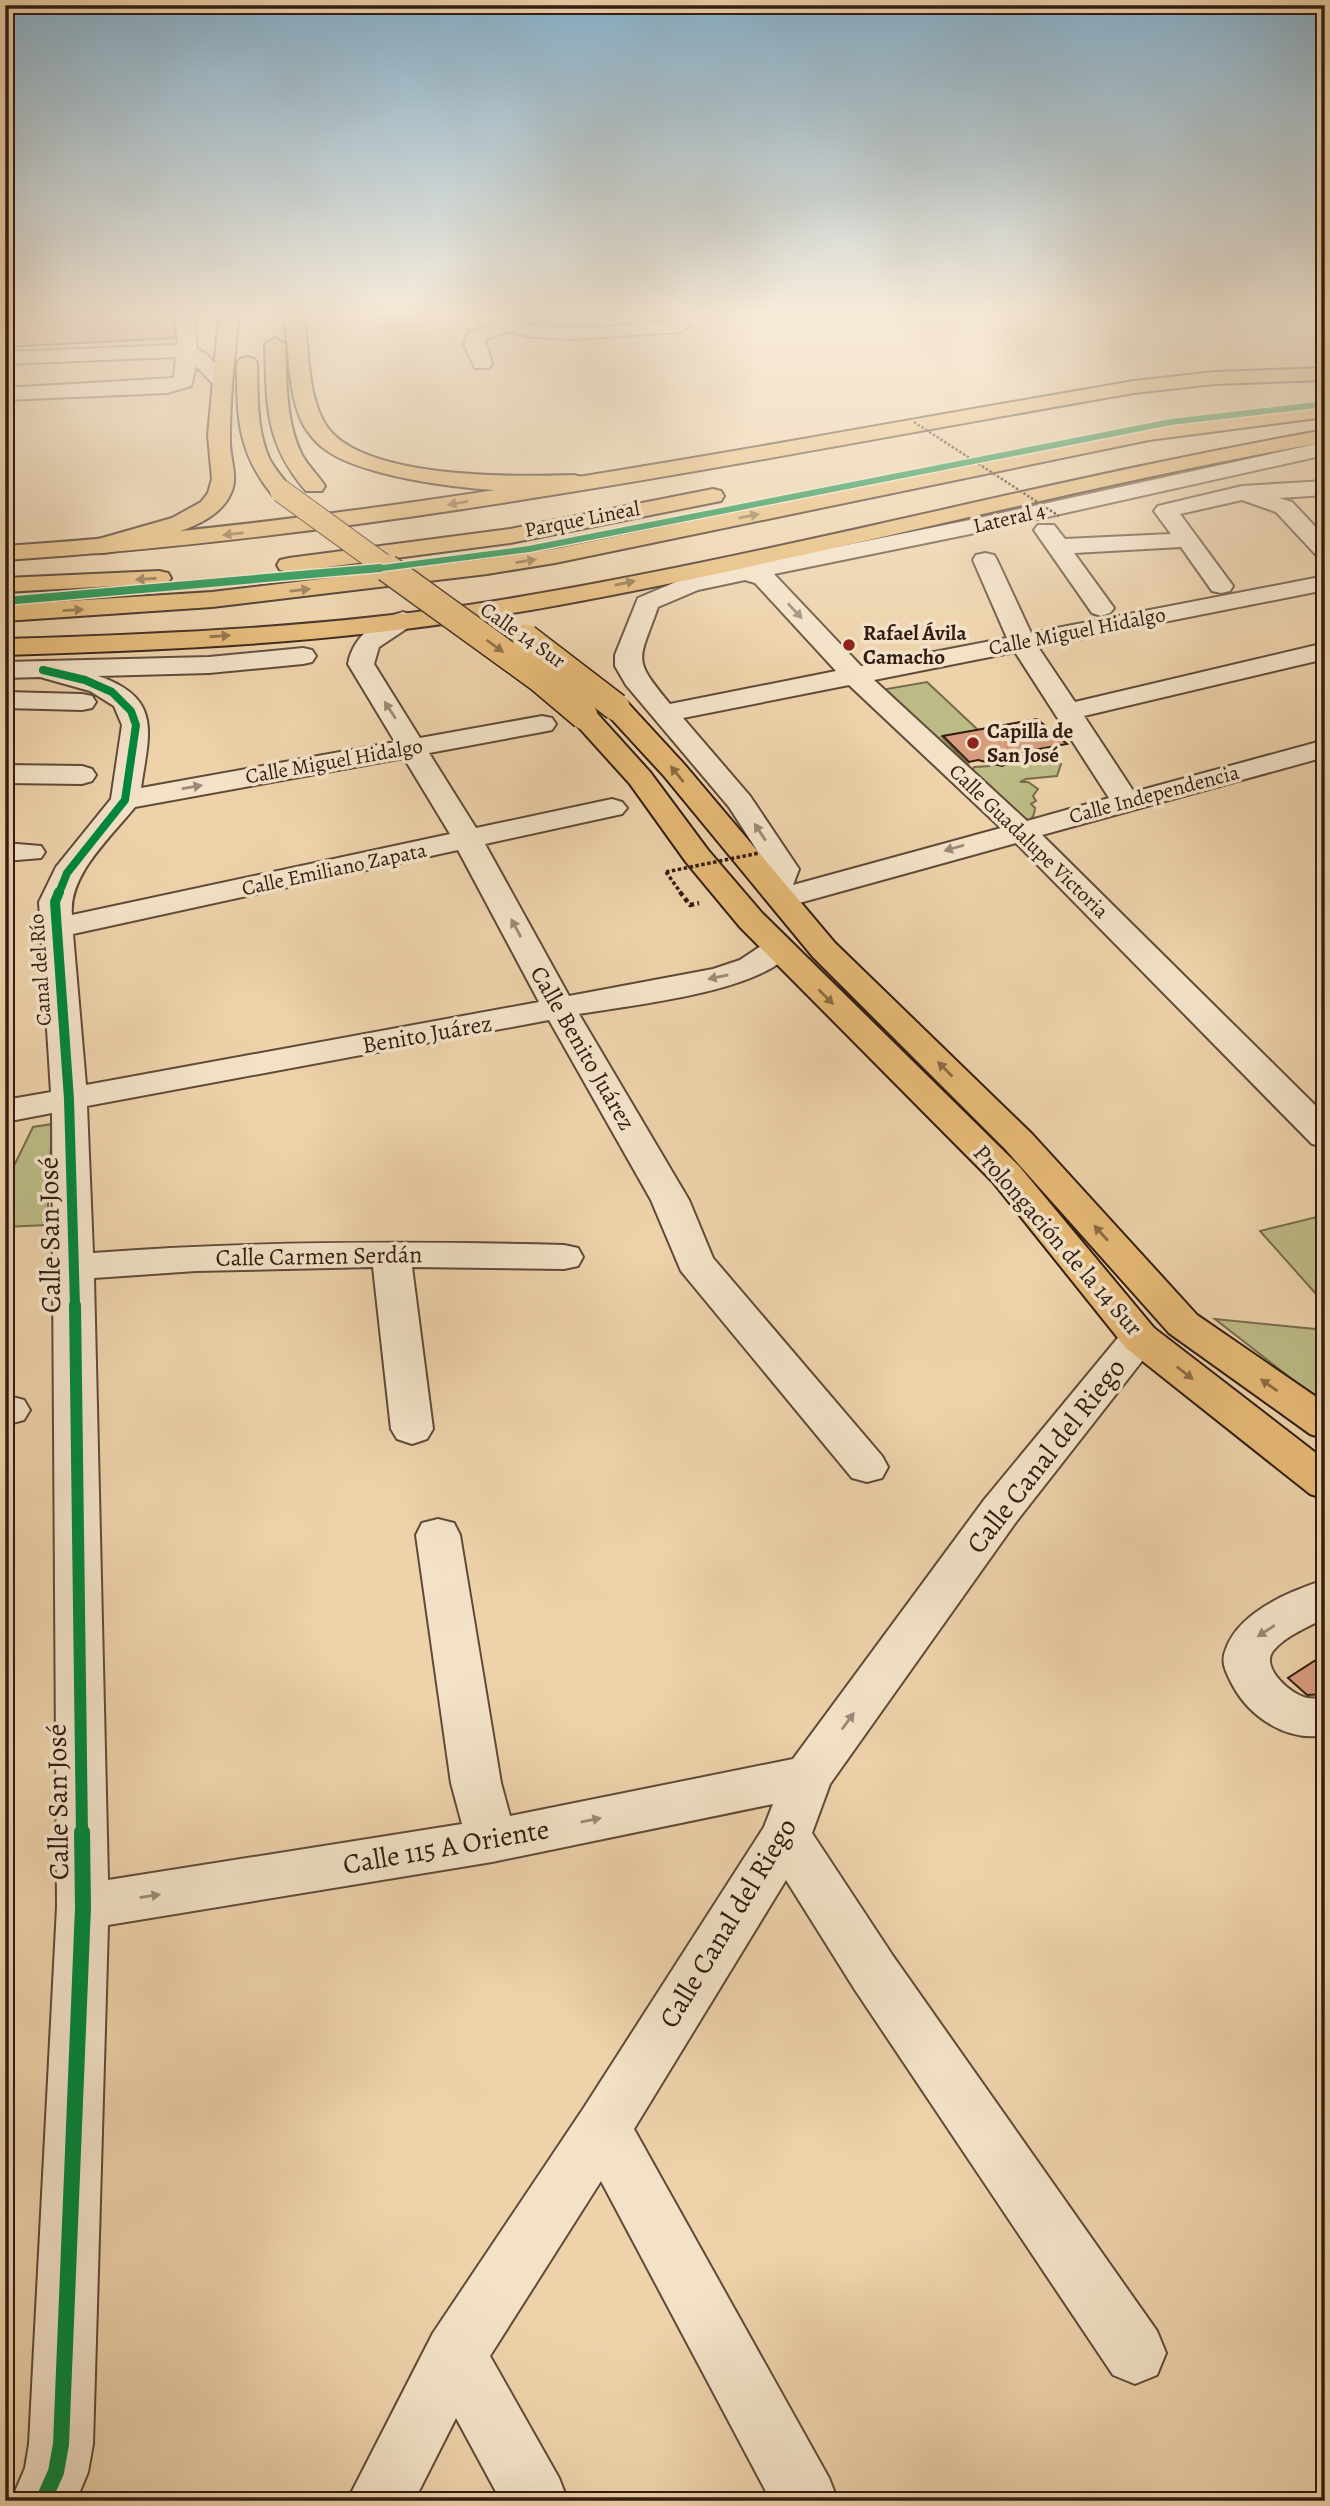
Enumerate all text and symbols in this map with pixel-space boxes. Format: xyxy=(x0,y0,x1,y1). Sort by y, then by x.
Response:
street label: Parque Lineal xyxy=(522,494,642,544)
street label: Lateral 4 xyxy=(970,496,1048,540)
one-way arrow xyxy=(447,498,469,509)
one-way arrow xyxy=(738,510,760,521)
one-way arrow xyxy=(222,529,244,540)
one-way arrow xyxy=(515,555,537,566)
one-way arrow xyxy=(134,573,156,584)
one-way arrow xyxy=(614,578,636,589)
one-way arrow xyxy=(289,585,311,596)
street label: Calle 14 Sur xyxy=(475,595,571,675)
street label: Calle Miguel Hidalgo xyxy=(986,600,1168,662)
one-way arrow xyxy=(786,602,802,619)
one-way arrow xyxy=(63,605,85,616)
place label: Rafael Ávila Camacho xyxy=(863,619,967,671)
one-way arrow xyxy=(209,630,231,641)
marker: Rafael Ávila Camacho xyxy=(841,637,857,653)
one-way arrow xyxy=(486,639,504,653)
one-way arrow xyxy=(384,700,397,719)
place label: Capilla de San José xyxy=(987,717,1074,769)
street label: Calle Miguel Hidalgo xyxy=(243,732,425,790)
marker: Capilla de San José xyxy=(965,735,981,751)
street label: Calle Guadalupe Victoria xyxy=(943,757,1115,925)
street label: Calle Independencia xyxy=(1066,758,1242,830)
one-way arrow xyxy=(670,766,685,784)
one-way arrow xyxy=(181,781,203,792)
one-way arrow xyxy=(753,823,767,841)
street label: Calle Emiliano Zapata xyxy=(239,836,429,902)
one-way arrow xyxy=(943,844,964,854)
street label: Canal del Río xyxy=(22,913,58,1027)
one-way arrow xyxy=(510,918,522,938)
street label: Calle Benito Juárez xyxy=(523,960,643,1136)
one-way arrow xyxy=(707,972,729,983)
one-way arrow xyxy=(818,988,835,1005)
street label: Benito Juárez xyxy=(360,1007,494,1061)
one-way arrow xyxy=(936,1060,953,1077)
street label: Prolongación de la 14 Sur xyxy=(966,1138,1150,1342)
street label: Calle San José xyxy=(30,1157,70,1313)
one-way arrow xyxy=(1093,1224,1109,1242)
street label: Calle Carmen Serdán xyxy=(215,1238,423,1274)
street label: Calle Canal del Riego xyxy=(958,1350,1134,1562)
one-way arrow xyxy=(1176,1366,1194,1380)
one-way arrow xyxy=(1260,1378,1278,1392)
one-way arrow xyxy=(1256,1625,1276,1638)
one-way arrow xyxy=(841,1712,855,1730)
street label: Calle San José xyxy=(38,1724,78,1880)
street label: Calle 115 A Oriente xyxy=(340,1810,552,1884)
street label: Calle Canal del Riego xyxy=(650,1811,806,2035)
one-way arrow xyxy=(580,1815,602,1826)
one-way arrow xyxy=(139,1890,161,1901)

